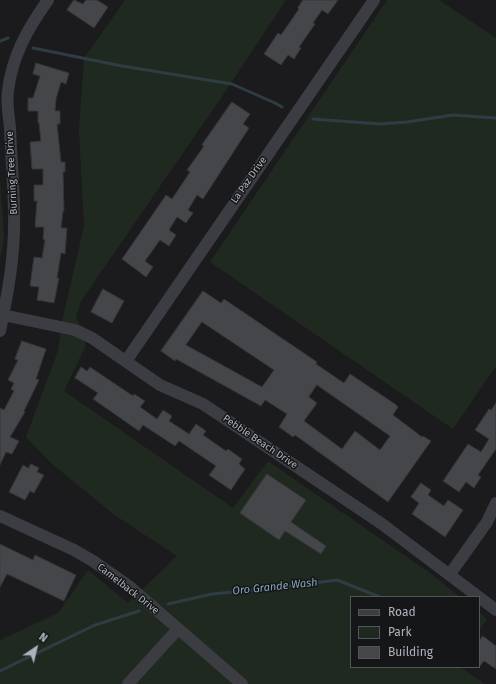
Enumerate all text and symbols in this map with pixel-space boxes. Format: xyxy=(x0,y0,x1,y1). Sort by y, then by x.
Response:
street label: Burning Tree Drive xyxy=(4,131,20,215)
street label: La Paz Drive xyxy=(229,154,269,206)
street label: Pebble Beach Drive xyxy=(220,413,300,471)
street label: Camelback Drive xyxy=(95,561,161,617)
water label: Oro Grande Wash xyxy=(232,576,318,598)
legend xyxy=(350,596,480,668)
text: Road xyxy=(388,605,416,619)
text: Park xyxy=(388,625,412,639)
north arrow xyxy=(16,628,56,668)
text: N xyxy=(36,630,50,645)
text: Building xyxy=(388,645,433,659)

